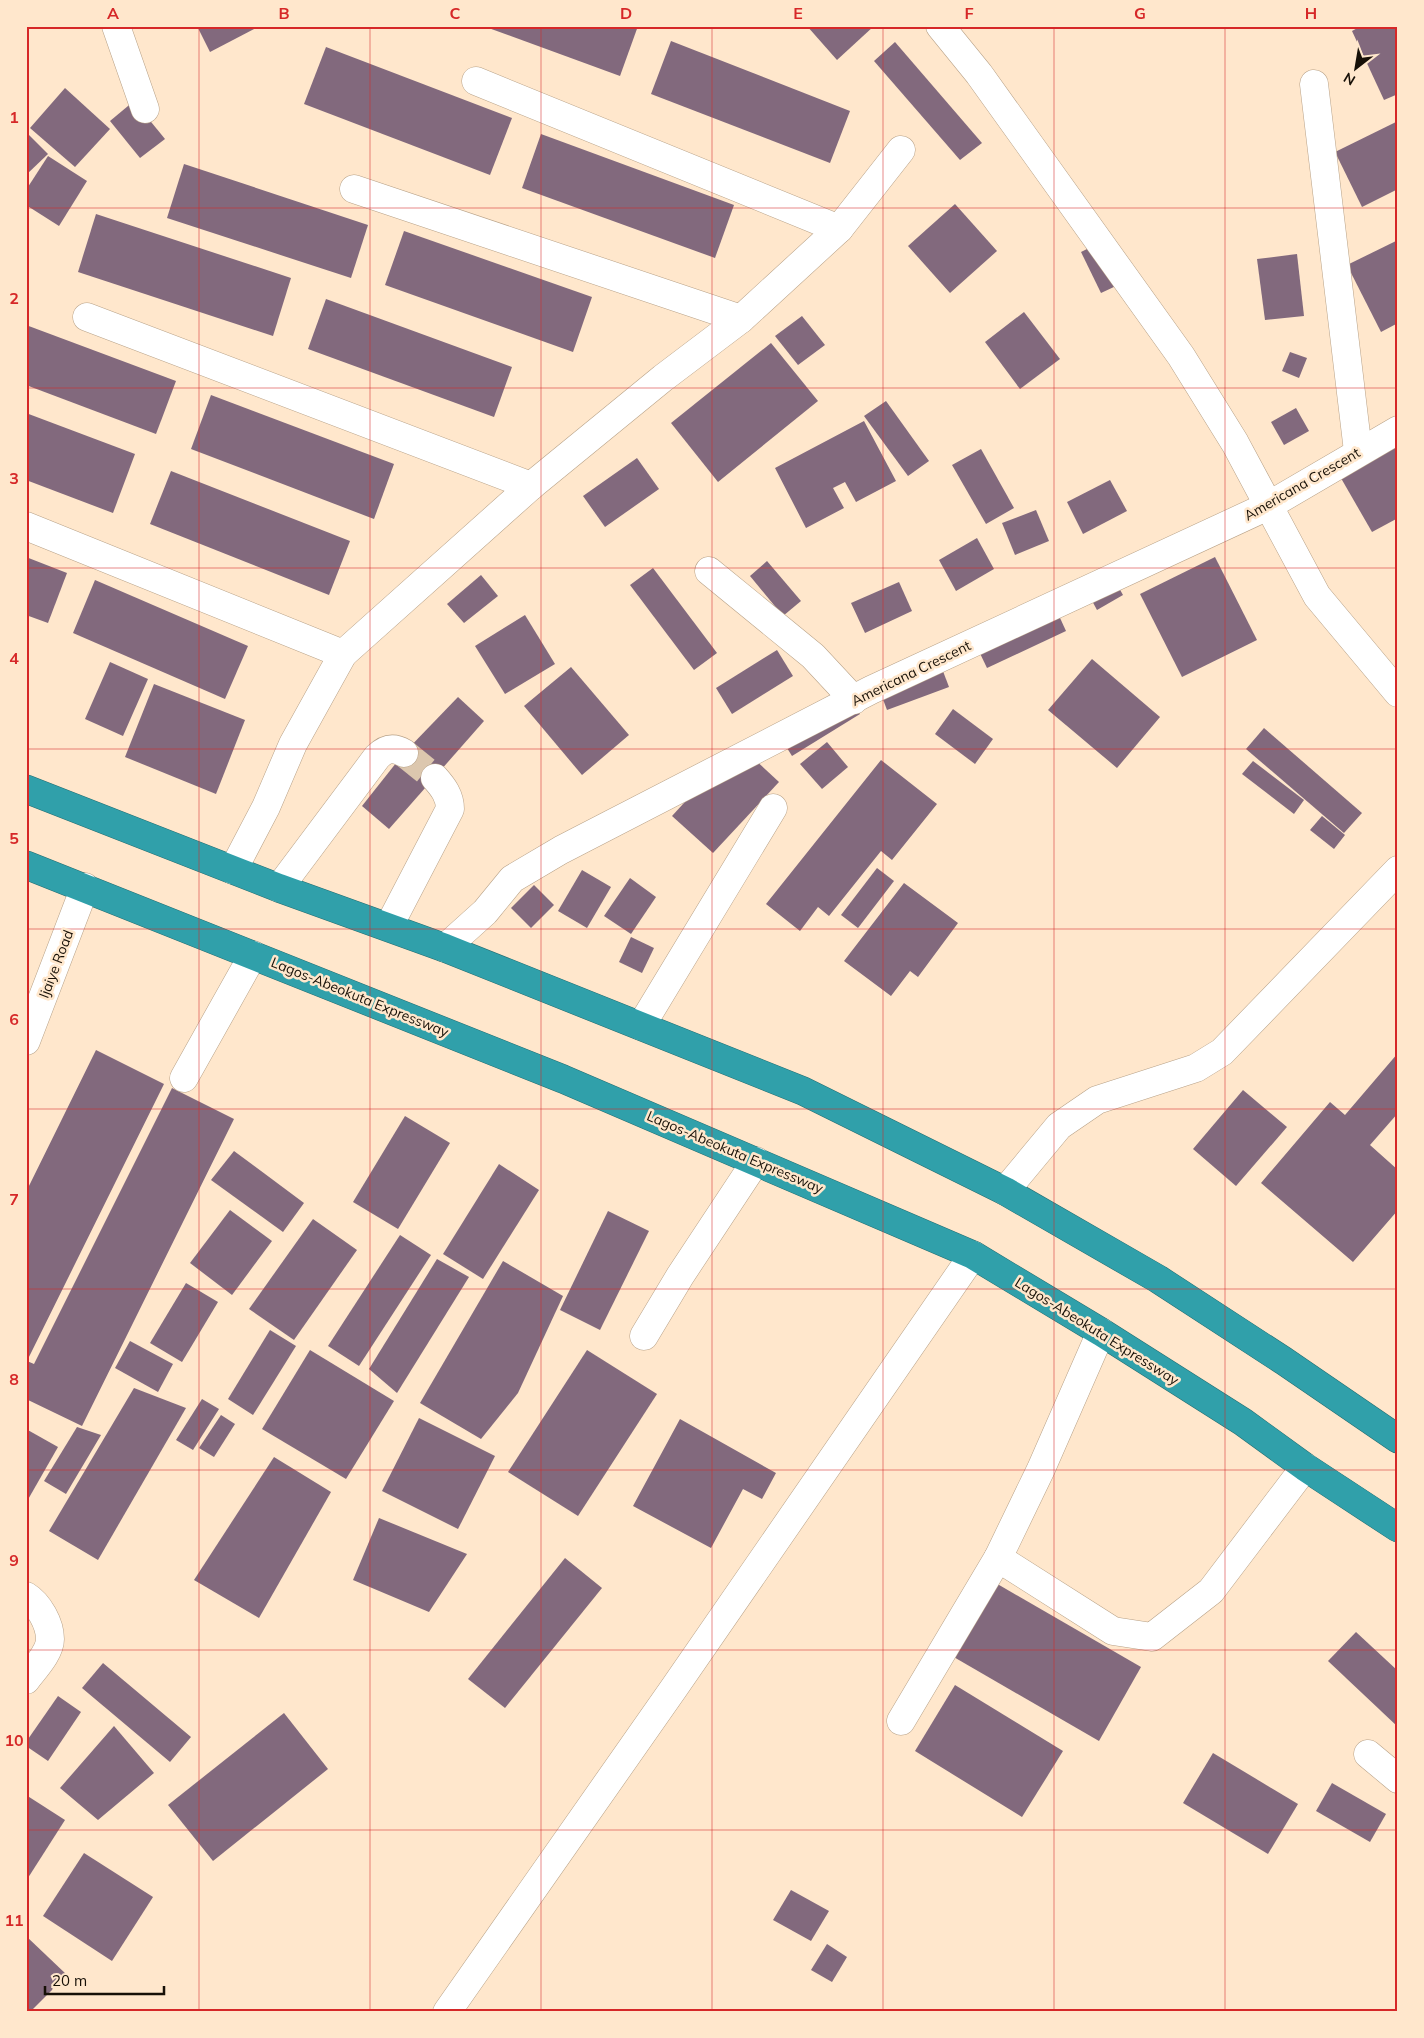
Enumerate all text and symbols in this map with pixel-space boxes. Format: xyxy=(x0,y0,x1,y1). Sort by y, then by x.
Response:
text: A xyxy=(107,3,119,23)
text: B xyxy=(278,3,290,23)
text: C xyxy=(450,3,461,23)
text: D xyxy=(620,3,632,23)
text: E xyxy=(793,3,803,23)
text: F xyxy=(964,3,974,23)
text: G xyxy=(1134,3,1146,23)
text: H xyxy=(1305,3,1317,23)
north arrow xyxy=(1332,42,1382,92)
text: N xyxy=(1340,69,1358,90)
text: 1 xyxy=(9,107,19,127)
text: 2 xyxy=(9,288,19,308)
street label: Americana Crescent xyxy=(1241,443,1363,524)
text: 3 xyxy=(9,468,19,488)
street label: Americana Crescent xyxy=(848,636,974,710)
text: 4 xyxy=(9,648,19,668)
text: 5 xyxy=(9,828,19,848)
street label: Ijaiye Road xyxy=(35,927,77,1001)
street label: Lagos-Abeokuta Expressway xyxy=(269,953,452,1041)
text: 6 xyxy=(9,1009,19,1029)
street label: Lagos-Abeokuta Expressway xyxy=(644,1107,826,1198)
text: 7 xyxy=(9,1189,19,1209)
street label: Lagos-Abeokuta Expressway xyxy=(1012,1273,1183,1389)
text: 8 xyxy=(9,1369,19,1389)
text: 9 xyxy=(9,1550,19,1570)
text: 10 xyxy=(4,1730,24,1750)
text: 11 xyxy=(4,1910,24,1930)
scale bar xyxy=(45,1963,164,1995)
text: 20 m xyxy=(52,1971,87,1990)

